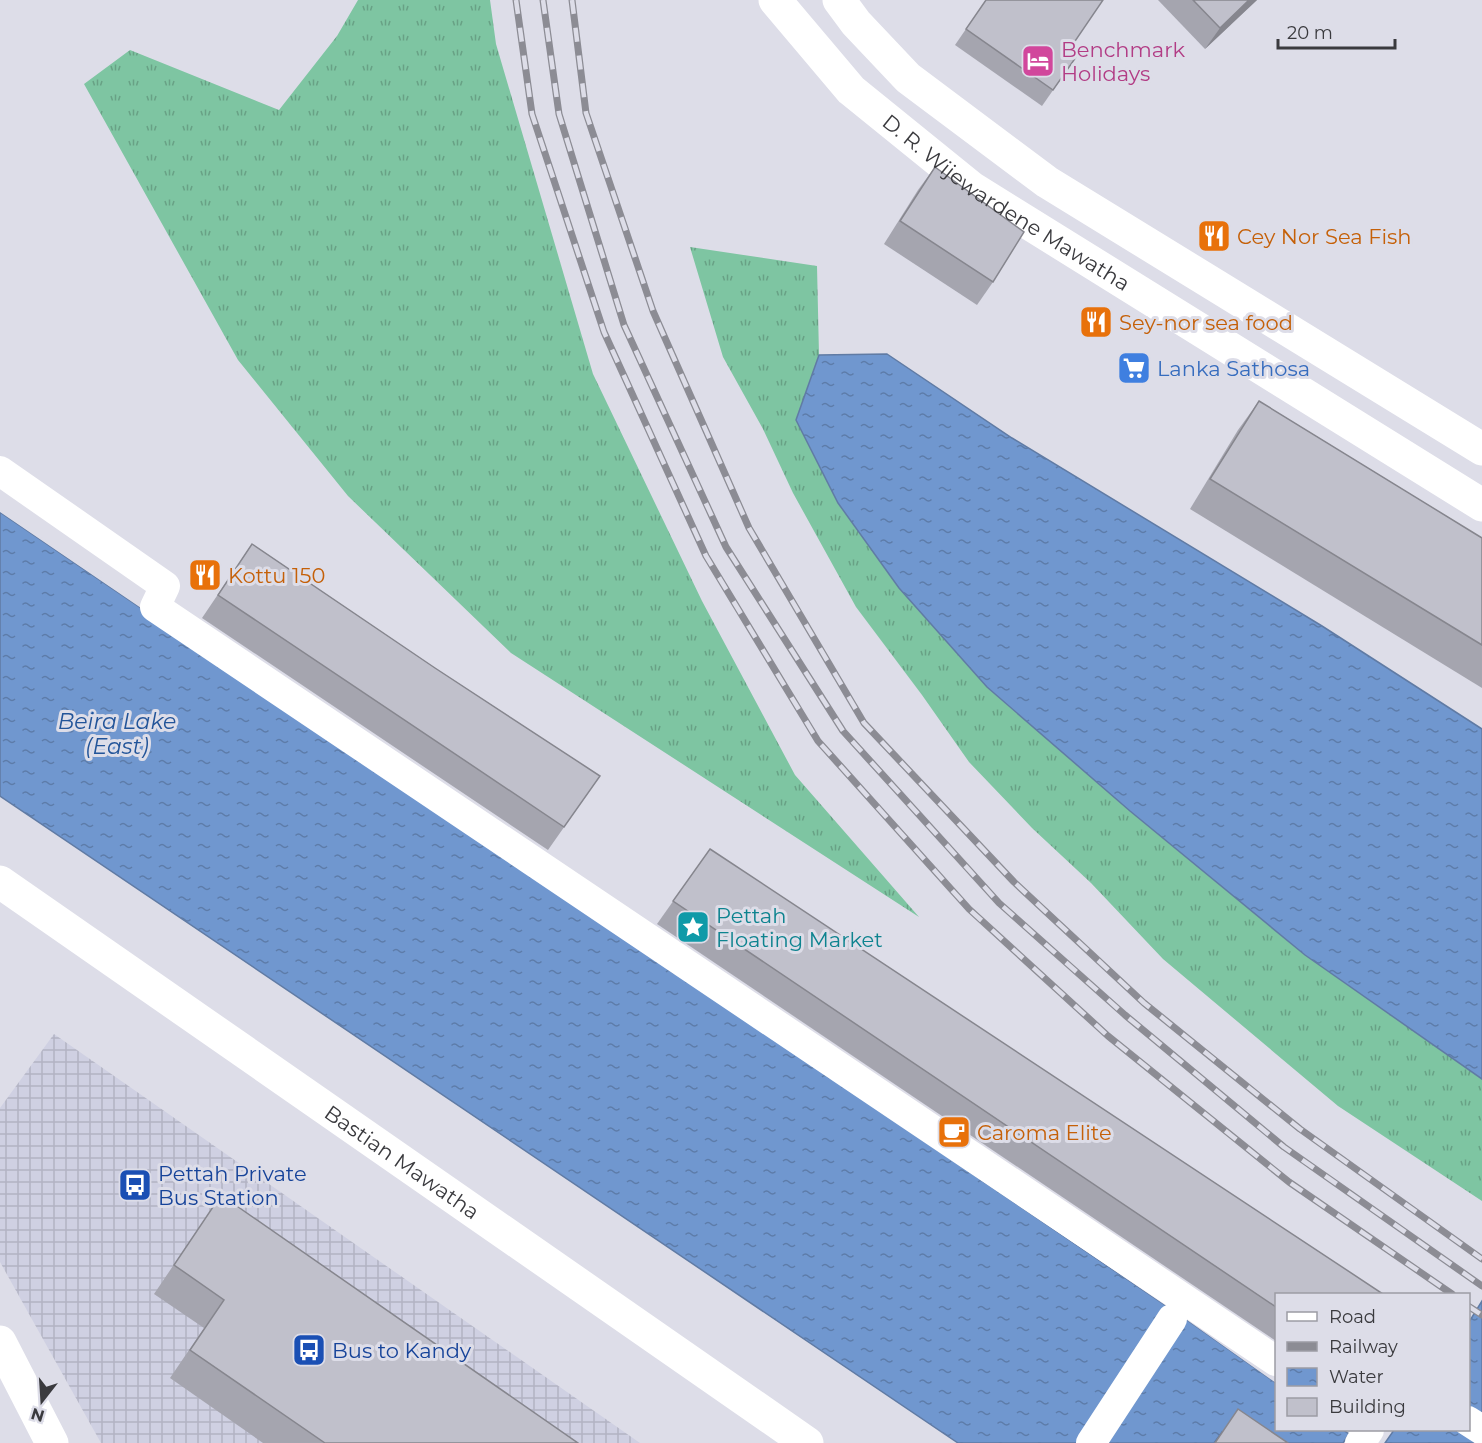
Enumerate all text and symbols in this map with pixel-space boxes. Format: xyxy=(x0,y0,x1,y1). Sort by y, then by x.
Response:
scale bar xyxy=(1278,12,1395,50)
text: 20 m xyxy=(1287,22,1333,44)
place label: Benchmark Holidays xyxy=(1061,37,1185,86)
hotel icon: Benchmark Holidays xyxy=(1020,43,1056,79)
street label: D. R. Wijewardene Mawatha xyxy=(878,109,1135,296)
restaurant icon: Cey Nor Sea Fish xyxy=(1196,218,1232,254)
place label: Cey Nor Sea Fish xyxy=(1237,224,1412,249)
restaurant icon: Sey-nor sea food xyxy=(1078,304,1114,340)
place label: Sey-nor sea food xyxy=(1119,310,1293,335)
supermarket icon: Lanka Sathosa xyxy=(1116,350,1152,386)
place label: Lanka Sathosa xyxy=(1157,356,1310,381)
restaurant icon: Kottu 150 xyxy=(187,557,223,593)
place label: Kottu 150 xyxy=(228,563,325,588)
water label: Beira Lake (East) xyxy=(58,708,176,760)
place label: Pettah Floating Market xyxy=(716,903,883,952)
place icon: Pettah Floating Market xyxy=(675,909,711,945)
street label: Bastian Mawatha xyxy=(320,1099,484,1224)
cafe icon: Caroma Elite xyxy=(936,1114,972,1150)
place label: Caroma Elite xyxy=(977,1120,1112,1145)
place label: Pettah Private Bus Station xyxy=(158,1161,307,1210)
bus stop icon: Pettah Private Bus Station xyxy=(117,1167,153,1203)
legend xyxy=(1275,1293,1470,1431)
text: Road xyxy=(1329,1306,1376,1328)
bus stop icon: Bus to Kandy xyxy=(291,1332,327,1368)
text: Railway xyxy=(1329,1336,1398,1358)
place label: Bus to Kandy xyxy=(332,1338,472,1363)
text: Water xyxy=(1329,1366,1384,1388)
north arrow xyxy=(12,1371,72,1431)
text: Building xyxy=(1329,1396,1406,1418)
text: N xyxy=(29,1404,47,1426)

